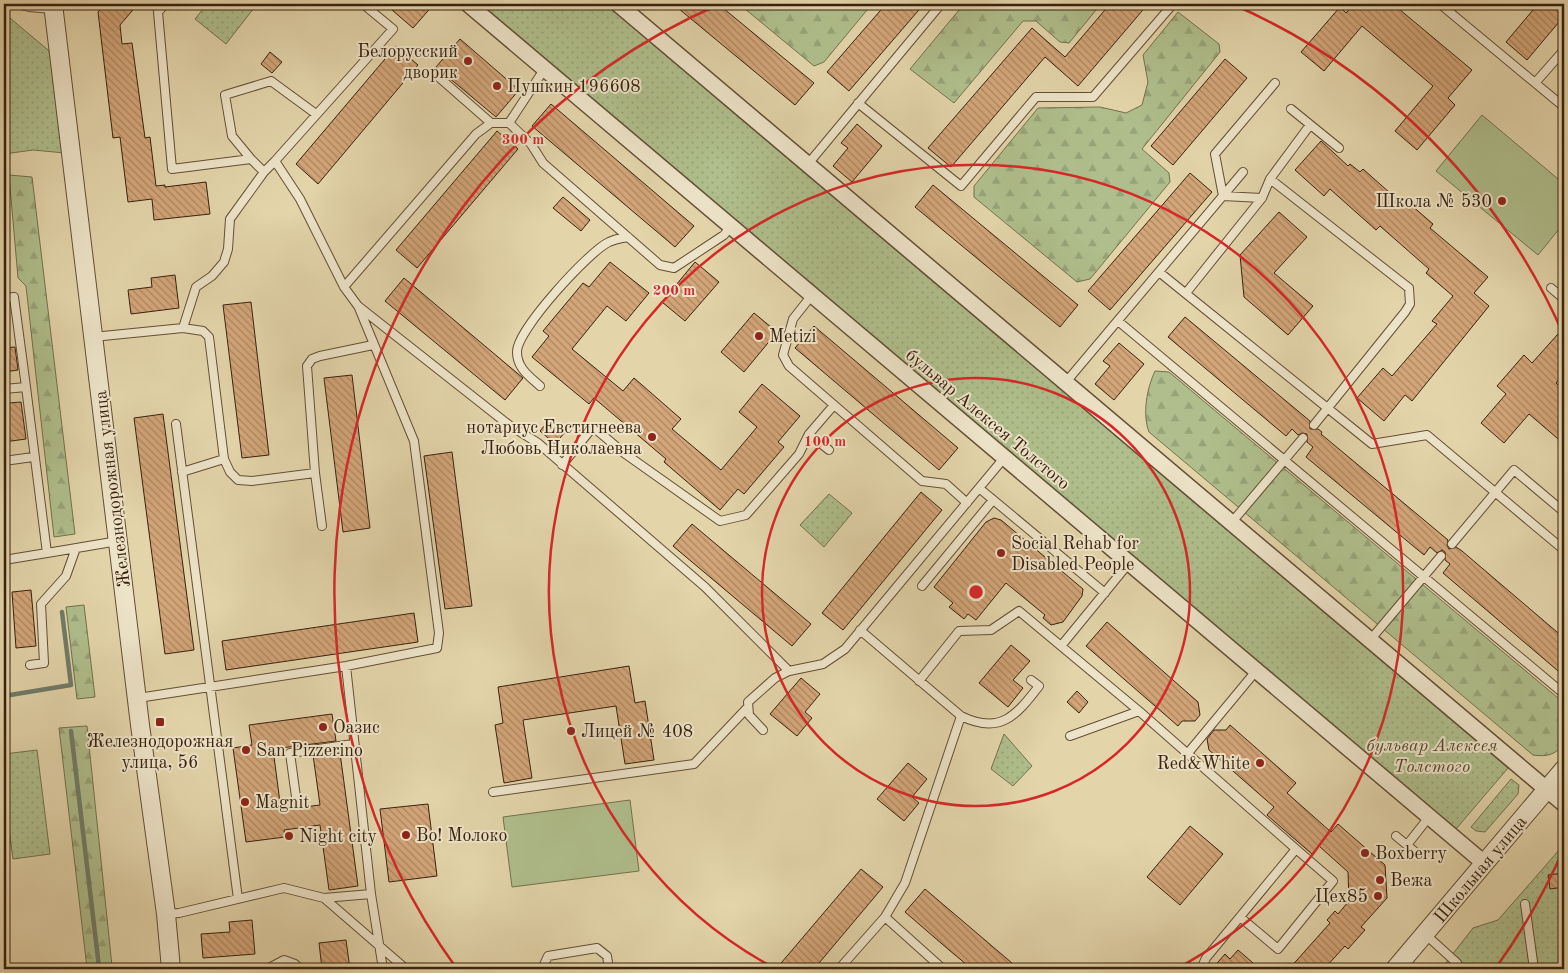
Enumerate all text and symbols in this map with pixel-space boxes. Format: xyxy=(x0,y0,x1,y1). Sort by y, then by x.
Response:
place label: Белорусский дворик xyxy=(357,43,458,82)
marker: Белорусский дворик xyxy=(462,55,474,67)
place label: Пушкин 196608 xyxy=(507,78,641,96)
marker: Пушкин 196608 xyxy=(491,80,503,92)
text: 300 m xyxy=(502,133,544,148)
place label: Школа № 530 xyxy=(1376,193,1492,211)
marker: Школа № 530 xyxy=(1496,195,1508,207)
text: 200 m xyxy=(653,284,695,299)
place label: Metizi xyxy=(769,328,816,346)
marker: Metizi xyxy=(753,330,765,342)
street label: бульвар Алексея Толстого xyxy=(902,346,1073,494)
street label: Железнодорожная улица xyxy=(92,389,134,588)
place label: нотариус Евстигнеева Любовь Николаевна xyxy=(466,419,642,458)
marker: нотариус Евстигнеева Любовь Николаевна xyxy=(646,431,658,443)
text: 100 m xyxy=(804,435,846,450)
place label: Social Rehab for Disabled People xyxy=(1011,535,1140,574)
marker: Social Rehab for Disabled People xyxy=(995,547,1007,559)
centre of rings xyxy=(967,583,985,601)
marker: Железнодорожная улица, 56 xyxy=(154,716,166,728)
place label: Оазис xyxy=(333,719,380,737)
marker: Оазис xyxy=(317,721,329,733)
place label: Лицей № 408 xyxy=(581,723,693,741)
marker: Лицей № 408 xyxy=(565,725,577,737)
place label: Железнодорожная улица, 56 xyxy=(87,733,233,772)
park label: бульвар Алексея Толстого xyxy=(1366,737,1498,776)
place label: San Pizzerino xyxy=(256,742,363,760)
marker: San Pizzerino xyxy=(240,744,252,756)
place label: Red&White xyxy=(1157,755,1250,773)
marker: Red&White xyxy=(1254,757,1266,769)
place label: Magnit xyxy=(255,794,310,812)
marker: Magnit xyxy=(239,796,251,808)
street label: Школьная улица xyxy=(1431,813,1531,927)
place label: Во! Молоко xyxy=(416,827,507,845)
place label: Night city xyxy=(299,828,378,846)
marker: Во! Молоко xyxy=(400,829,412,841)
marker: Night city xyxy=(283,830,295,842)
place label: Boxberry xyxy=(1375,845,1448,863)
marker: Boxberry xyxy=(1359,847,1371,859)
place label: Вежа xyxy=(1390,872,1433,890)
marker: Вежа xyxy=(1374,874,1386,886)
place label: Цех85 xyxy=(1315,888,1368,906)
marker: Цех85 xyxy=(1372,890,1384,902)

